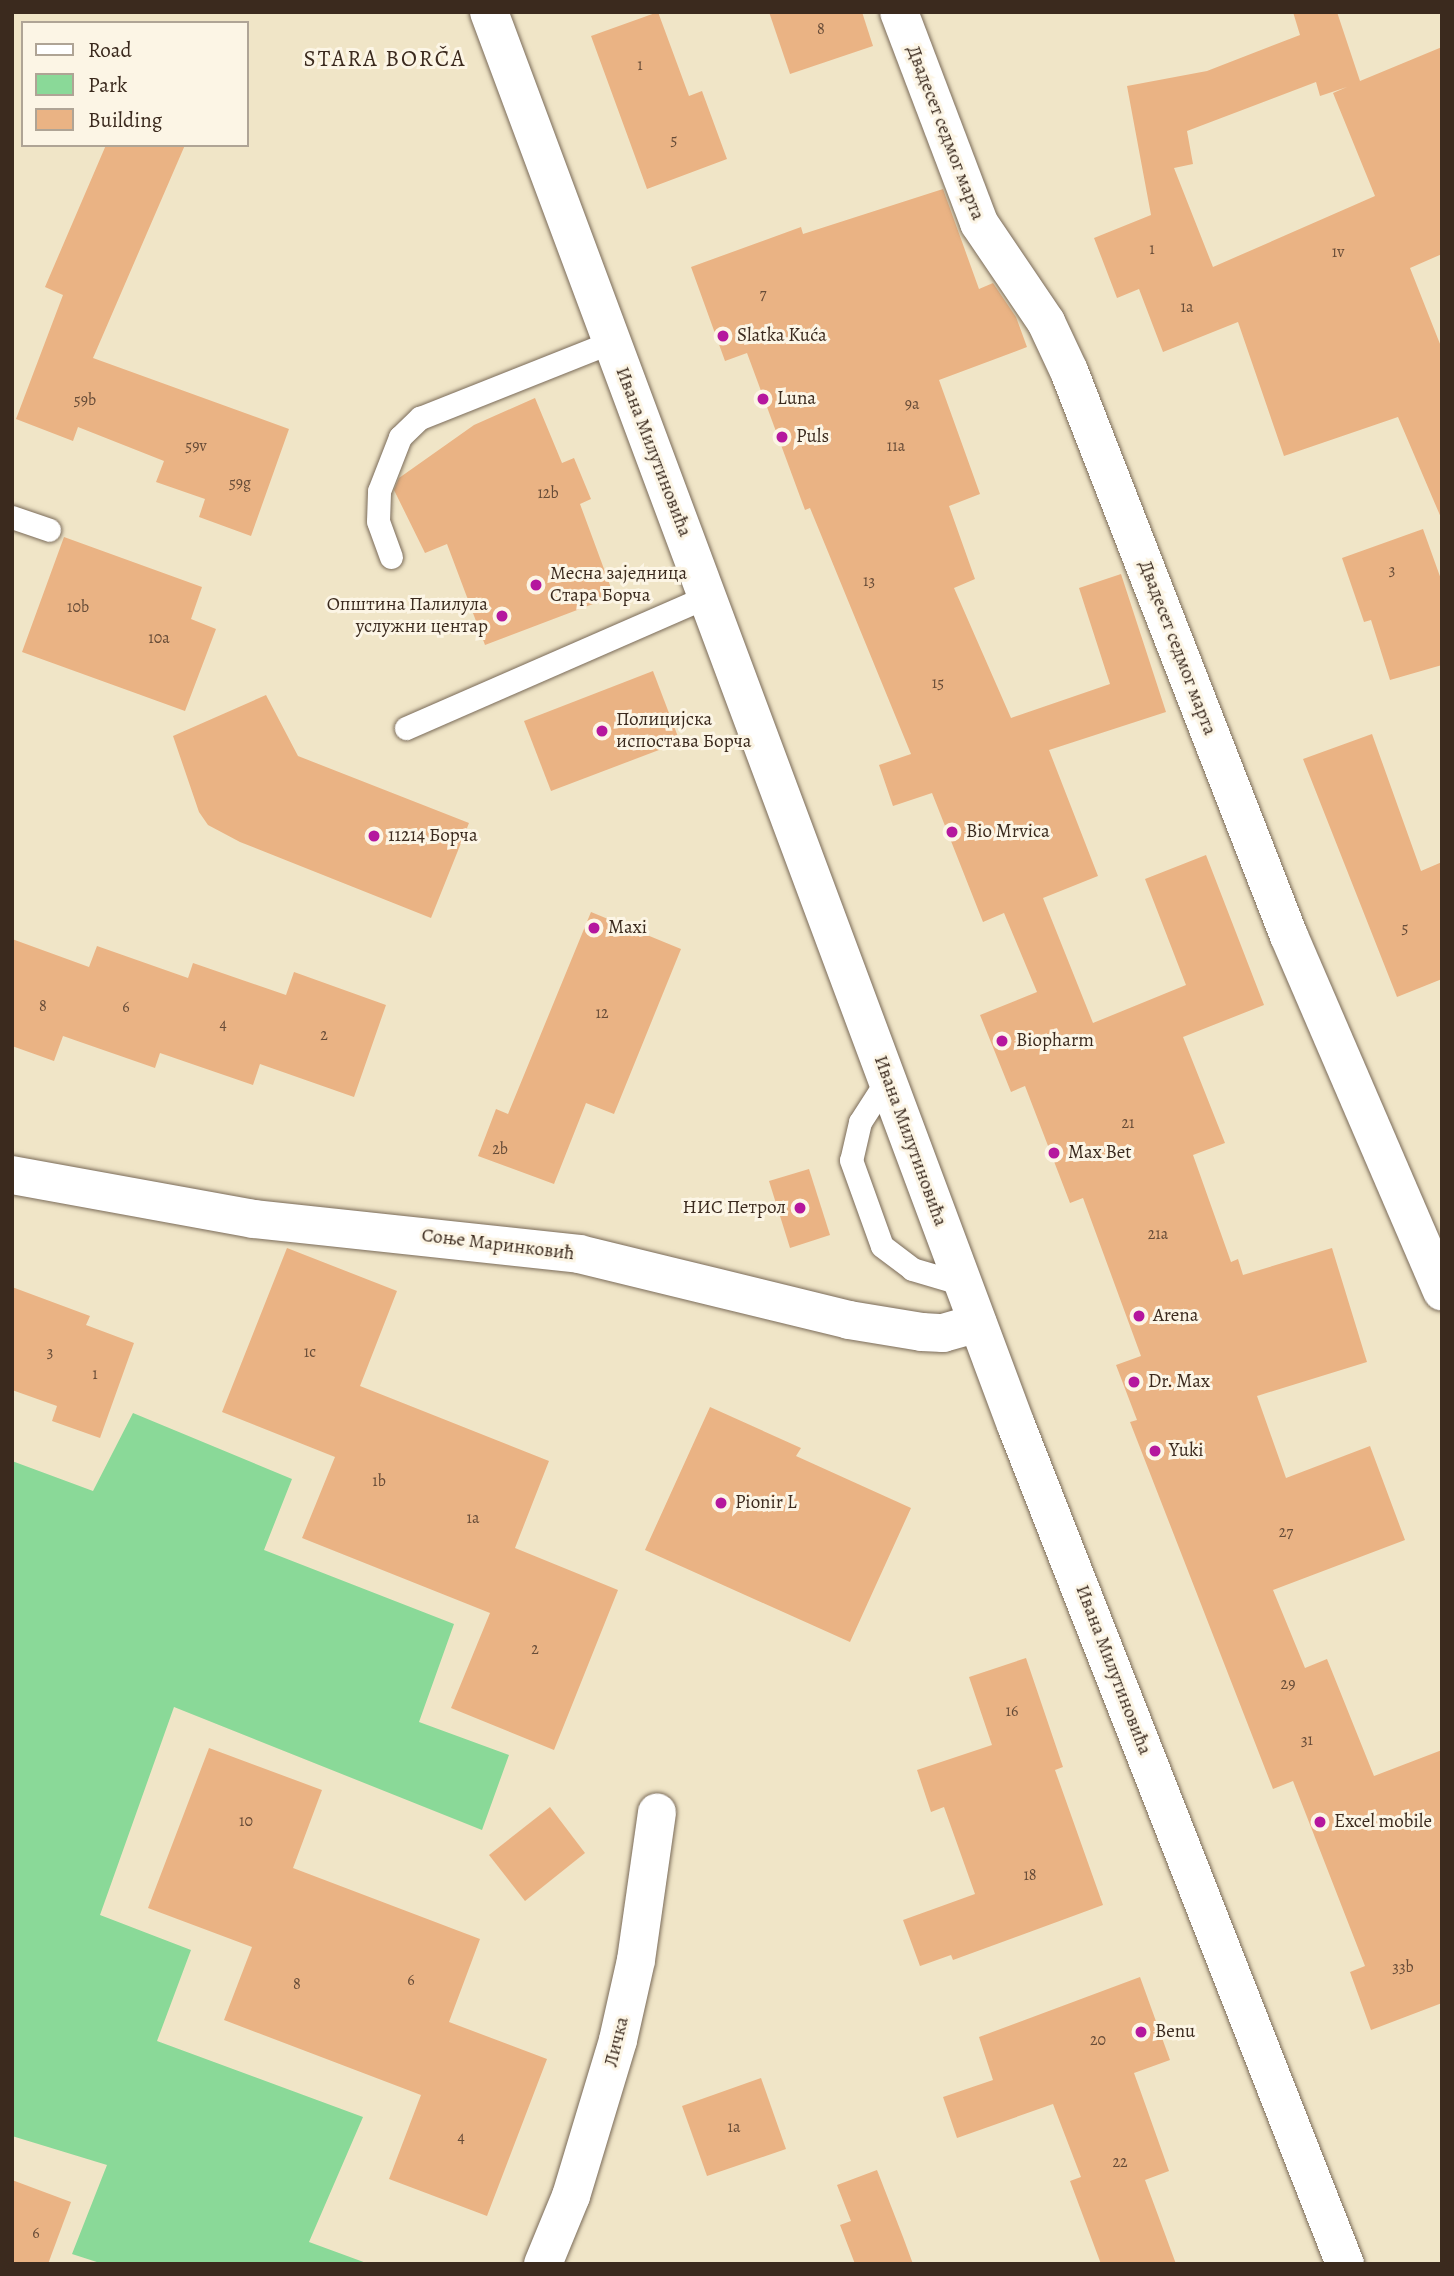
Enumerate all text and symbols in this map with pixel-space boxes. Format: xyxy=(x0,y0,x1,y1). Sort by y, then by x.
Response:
house number: 8 xyxy=(817,19,825,39)
legend xyxy=(21,21,248,147)
text: Road xyxy=(88,36,132,64)
street label: Двадесет седмог марта xyxy=(901,42,989,224)
district label: STARA BORČA xyxy=(305,45,465,73)
house number: 1 xyxy=(637,55,643,75)
text: Park xyxy=(88,71,127,99)
text: Building xyxy=(88,106,162,134)
house number: 5 xyxy=(671,130,677,150)
house number: 1 xyxy=(1149,239,1155,259)
house number: 1v xyxy=(1332,242,1344,262)
house number: 7 xyxy=(760,284,766,304)
house number: 1a xyxy=(1181,297,1193,317)
place label: Slatka Kuća xyxy=(737,325,827,347)
marker: Slatka Kuća xyxy=(715,328,731,344)
street label: Ивана Милутиновића xyxy=(610,364,696,540)
place label: Luna xyxy=(777,388,816,410)
house number: 59b xyxy=(74,390,96,410)
marker: Luna xyxy=(755,391,771,407)
house number: 9a xyxy=(905,394,919,414)
place label: Puls xyxy=(796,426,829,448)
marker: Puls xyxy=(774,429,790,445)
house number: 59v xyxy=(185,436,207,456)
house number: 11a xyxy=(887,436,905,456)
house number: 59g xyxy=(229,473,251,493)
house number: 12b xyxy=(537,483,559,503)
street label: Двадесет седмог марта xyxy=(1133,557,1221,739)
house number: 3 xyxy=(1389,560,1395,580)
place label: Месна заједница Стара Борча xyxy=(550,563,687,607)
house number: 13 xyxy=(863,571,875,591)
marker: Месна заједница Стара Борча xyxy=(528,577,544,593)
place label: Општина Палилула услужни центар xyxy=(327,594,488,638)
house number: 10b xyxy=(67,597,89,617)
marker: Општина Палилула услужни центар xyxy=(494,608,510,624)
house number: 10a xyxy=(148,628,170,648)
house number: 15 xyxy=(932,673,944,693)
place label: Полицијска испостава Борча xyxy=(616,709,752,753)
marker: Полицијска испостава Борча xyxy=(594,723,610,739)
place label: Bio Mrvica xyxy=(966,821,1050,843)
marker: Bio Mrvica xyxy=(944,824,960,840)
place label: 11214 Борча xyxy=(388,825,478,847)
marker: 11214 Борча xyxy=(366,828,382,844)
place label: Maxi xyxy=(608,917,647,939)
house number: 5 xyxy=(1402,918,1408,938)
marker: Maxi xyxy=(586,920,602,936)
house number: 8 xyxy=(39,996,47,1016)
house number: 6 xyxy=(122,997,130,1017)
house number: 12 xyxy=(595,1003,609,1023)
house number: 4 xyxy=(219,1014,227,1034)
house number: 2 xyxy=(320,1025,328,1045)
place label: Biopharm xyxy=(1016,1030,1094,1052)
marker: Biopharm xyxy=(994,1033,1010,1049)
street label: Ивана Милутиновића xyxy=(869,1053,951,1229)
house number: 21 xyxy=(1121,1113,1135,1133)
house number: 2b xyxy=(492,1139,508,1159)
place label: Max Bet xyxy=(1068,1142,1131,1164)
marker: Max Bet xyxy=(1046,1145,1062,1161)
place label: НИС Петрол xyxy=(682,1197,786,1219)
marker: НИС Петрол xyxy=(792,1200,808,1216)
street label: Соње Маринковић xyxy=(420,1224,576,1266)
house number: 21a xyxy=(1148,1224,1168,1244)
place label: Arena xyxy=(1153,1305,1199,1327)
marker: Arena xyxy=(1131,1308,1147,1324)
house number: 3 xyxy=(47,1342,53,1362)
house number: 1c xyxy=(304,1342,316,1362)
house number: 1 xyxy=(92,1364,98,1384)
place label: Dr. Max xyxy=(1148,1371,1210,1393)
marker: Dr. Max xyxy=(1126,1374,1142,1390)
place label: Yuki xyxy=(1169,1440,1204,1462)
marker: Yuki xyxy=(1147,1443,1163,1459)
house number: 1b xyxy=(372,1471,386,1491)
place label: Pionir L xyxy=(735,1492,797,1514)
marker: Pionir L xyxy=(713,1495,729,1511)
house number: 1a xyxy=(467,1508,479,1528)
house number: 27 xyxy=(1279,1522,1293,1542)
street label: Ивана Милутиновића xyxy=(1070,1582,1156,1758)
house number: 2 xyxy=(531,1639,539,1659)
house number: 29 xyxy=(1281,1674,1295,1694)
house number: 16 xyxy=(1006,1701,1018,1721)
house number: 31 xyxy=(1301,1730,1313,1750)
house number: 10 xyxy=(239,1811,253,1831)
place label: Excel mobile xyxy=(1334,1811,1432,1833)
marker: Excel mobile xyxy=(1312,1814,1328,1830)
house number: 18 xyxy=(1023,1865,1037,1885)
house number: 33b xyxy=(1392,1957,1414,1977)
house number: 6 xyxy=(407,1970,415,1990)
house number: 8 xyxy=(293,1974,301,1994)
street label: Личка xyxy=(600,2015,634,2069)
place label: Benu xyxy=(1155,2021,1195,2043)
marker: Benu xyxy=(1133,2024,1149,2040)
house number: 20 xyxy=(1090,2030,1106,2050)
house number: 1a xyxy=(728,2117,740,2137)
house number: 4 xyxy=(457,2127,465,2147)
house number: 22 xyxy=(1112,2152,1128,2172)
house number: 6 xyxy=(32,2223,40,2243)

